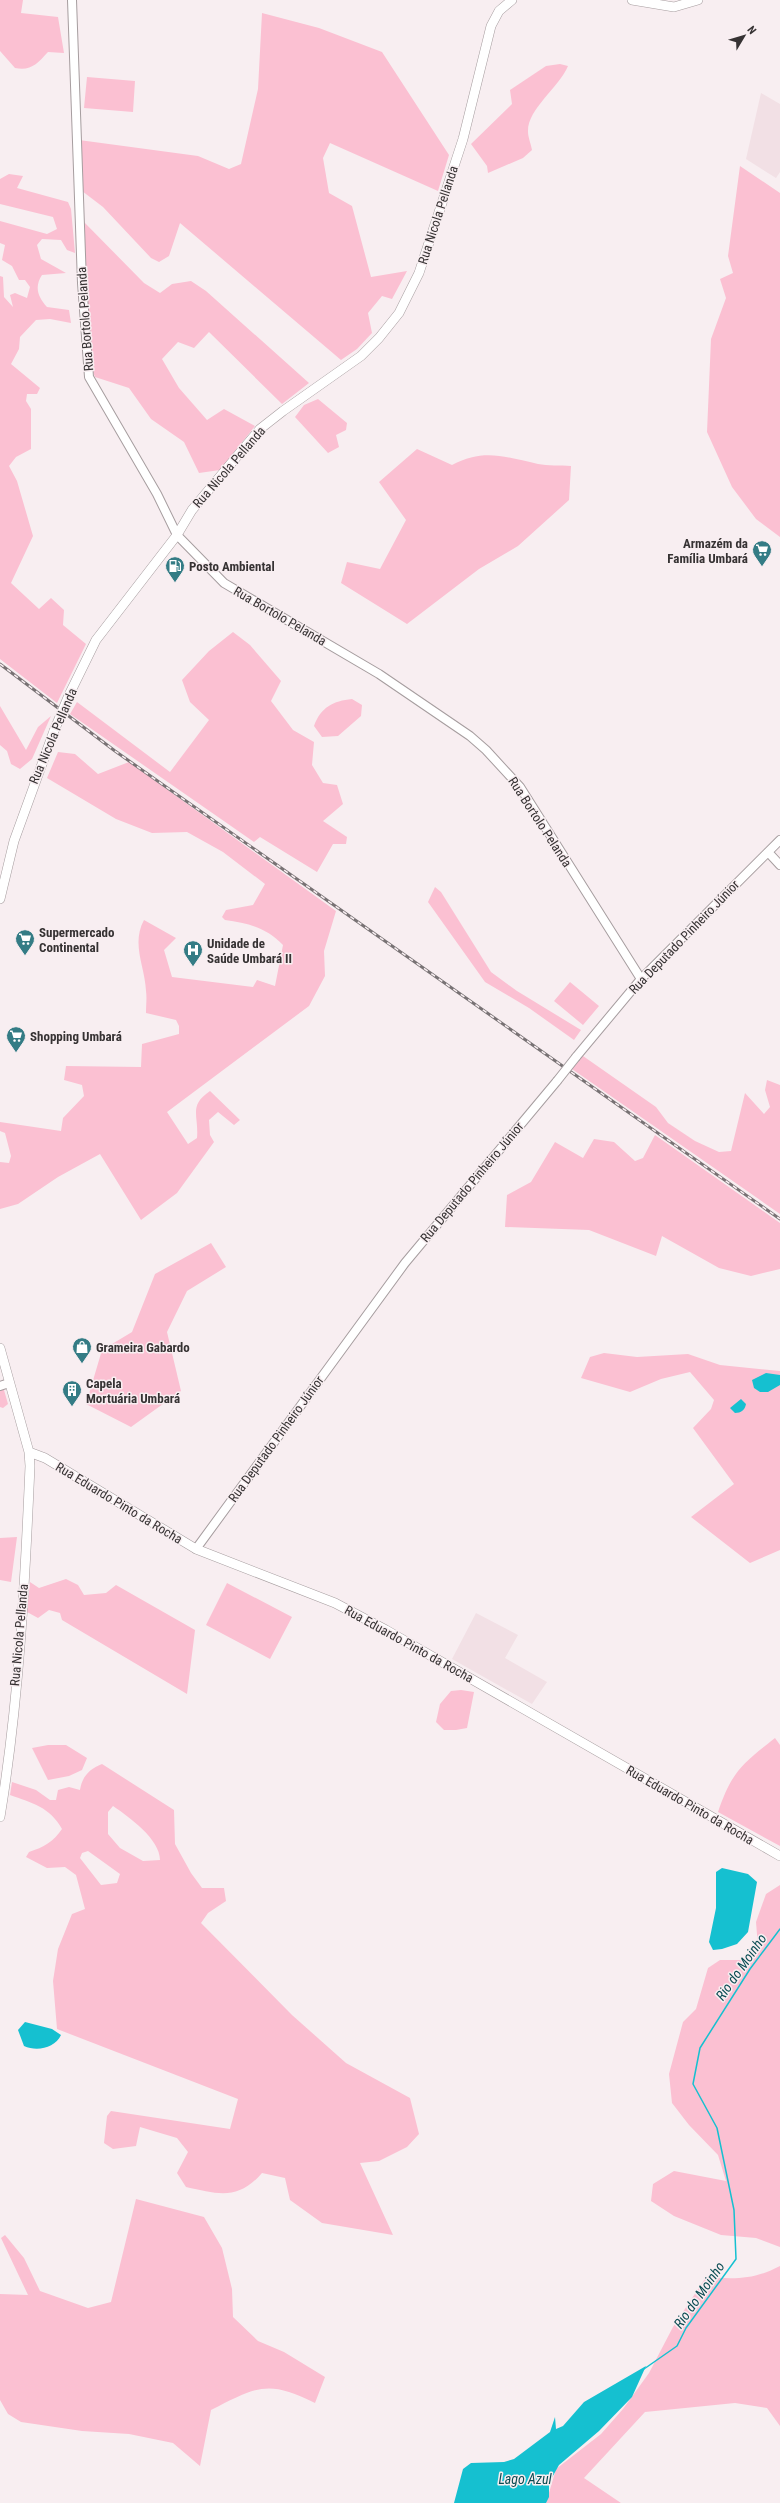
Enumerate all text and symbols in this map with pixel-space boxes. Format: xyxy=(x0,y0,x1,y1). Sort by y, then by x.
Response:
north arrow xyxy=(724,16,764,56)
text: N xyxy=(744,23,759,37)
street label: Rua Nicola Pellanda xyxy=(415,164,461,266)
street label: Rua Bortolo Pelanda xyxy=(74,266,96,372)
street label: Rua Nicola Pellanda xyxy=(190,423,268,511)
place label: Armazém da Família Umbará xyxy=(667,536,748,566)
supermarket icon: Armazém da Família Umbará xyxy=(751,539,773,567)
fuel station icon: Posto Ambiental xyxy=(164,555,186,583)
place label: Posto Ambiental xyxy=(189,559,275,574)
street label: Rua Bortolo Pelanda xyxy=(231,583,329,649)
street label: Rua Nicola Pellanda xyxy=(26,686,80,786)
street label: Rua Bortolo Pelanda xyxy=(505,774,575,870)
street label: Rua Deputado Pinheiro Júnior xyxy=(626,877,742,997)
place label: Supermercado Continental xyxy=(39,925,115,955)
supermarket icon: Supermercado Continental xyxy=(14,928,36,956)
place label: Unidade de Saúde Umbará II xyxy=(207,936,292,966)
hospital icon: Unidade de Saúde Umbará II xyxy=(182,939,204,967)
supermarket icon: Shopping Umbará xyxy=(5,1025,27,1053)
place label: Shopping Umbará xyxy=(30,1029,122,1044)
street label: Rua Deputado Pinheiro Júnior xyxy=(417,1119,527,1245)
shop icon: Grameira Gabardo xyxy=(71,1336,93,1364)
place label: Grameira Gabardo xyxy=(96,1340,190,1355)
street label: Rua Deputado Pinheiro Júnior xyxy=(225,1373,327,1505)
place label: Capela Mortuária Umbará xyxy=(86,1376,180,1406)
building icon: Capela Mortuária Umbará xyxy=(61,1379,83,1407)
street label: Rua Eduardo Pinto da Rocha xyxy=(53,1459,185,1547)
street label: Rua Nicola Pellanda xyxy=(7,1583,31,1687)
street label: Rua Eduardo Pinto da Rocha xyxy=(342,1602,476,1686)
street label: Rua Eduardo Pinto da Rocha xyxy=(624,1762,756,1848)
water label: Rio do Moinho xyxy=(712,1931,770,2003)
water label: Rio do Moinho xyxy=(670,2259,728,2331)
water label: Lago Azul xyxy=(498,2471,552,2487)

